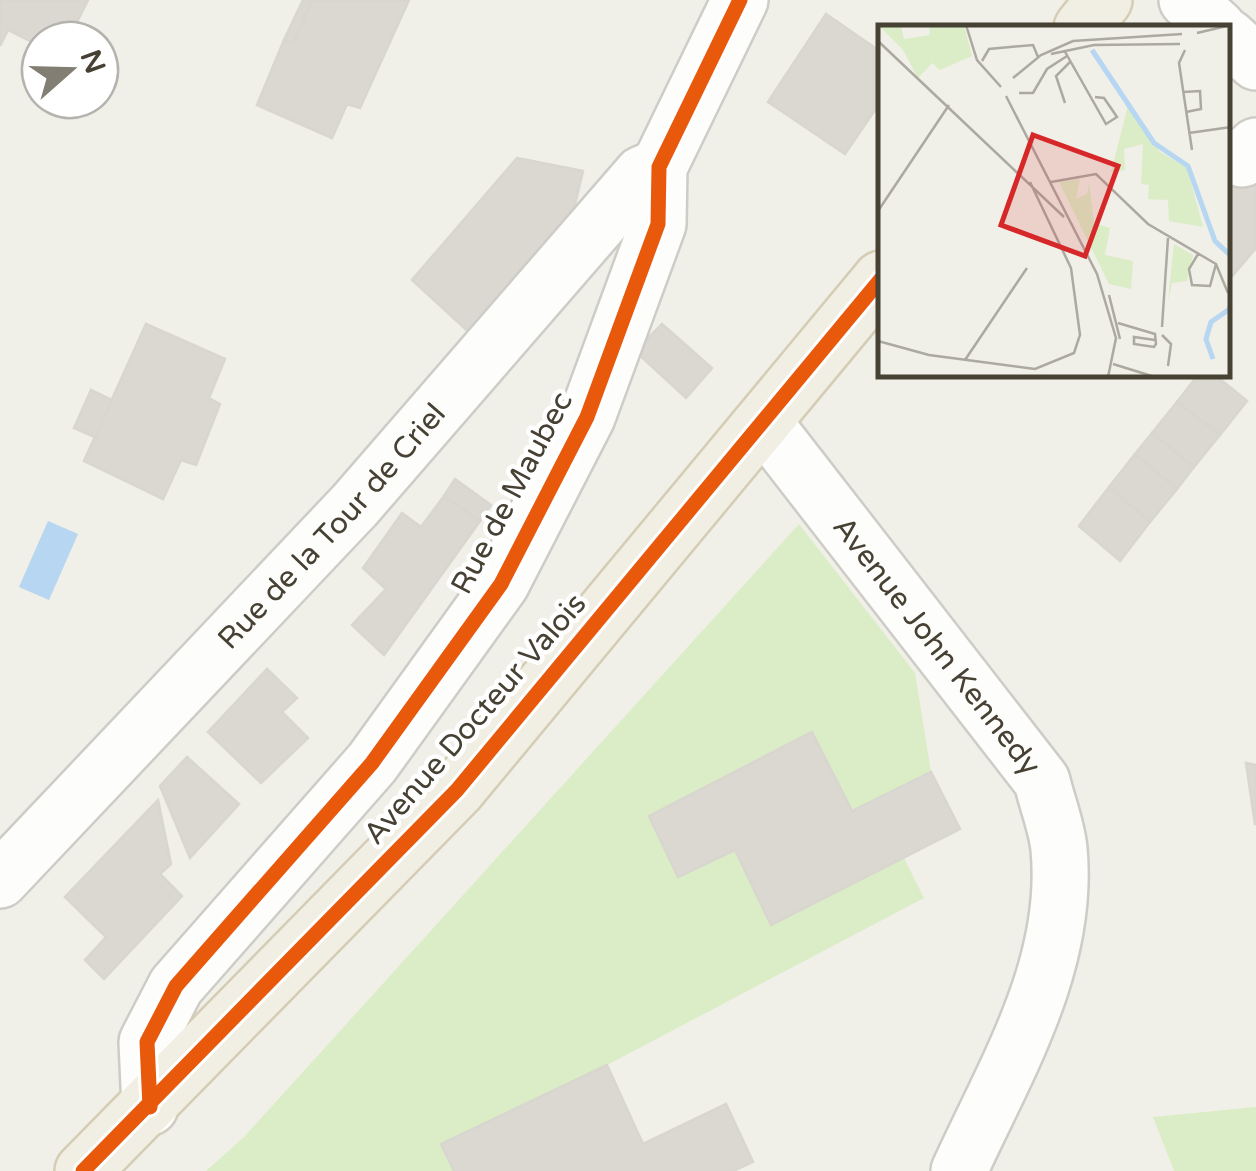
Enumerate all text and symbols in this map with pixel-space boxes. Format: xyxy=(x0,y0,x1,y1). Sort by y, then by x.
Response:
north arrow xyxy=(20,20,120,120)
inset map xyxy=(878,25,1231,378)
text: N xyxy=(73,45,112,78)
street label: Rue de Maubec xyxy=(443,385,581,601)
street label: Rue de la Tour de Criel xyxy=(210,396,453,657)
street label: Avenue John Kennedy xyxy=(825,509,1049,782)
street label: Avenue Docteur Valois xyxy=(356,586,594,852)

